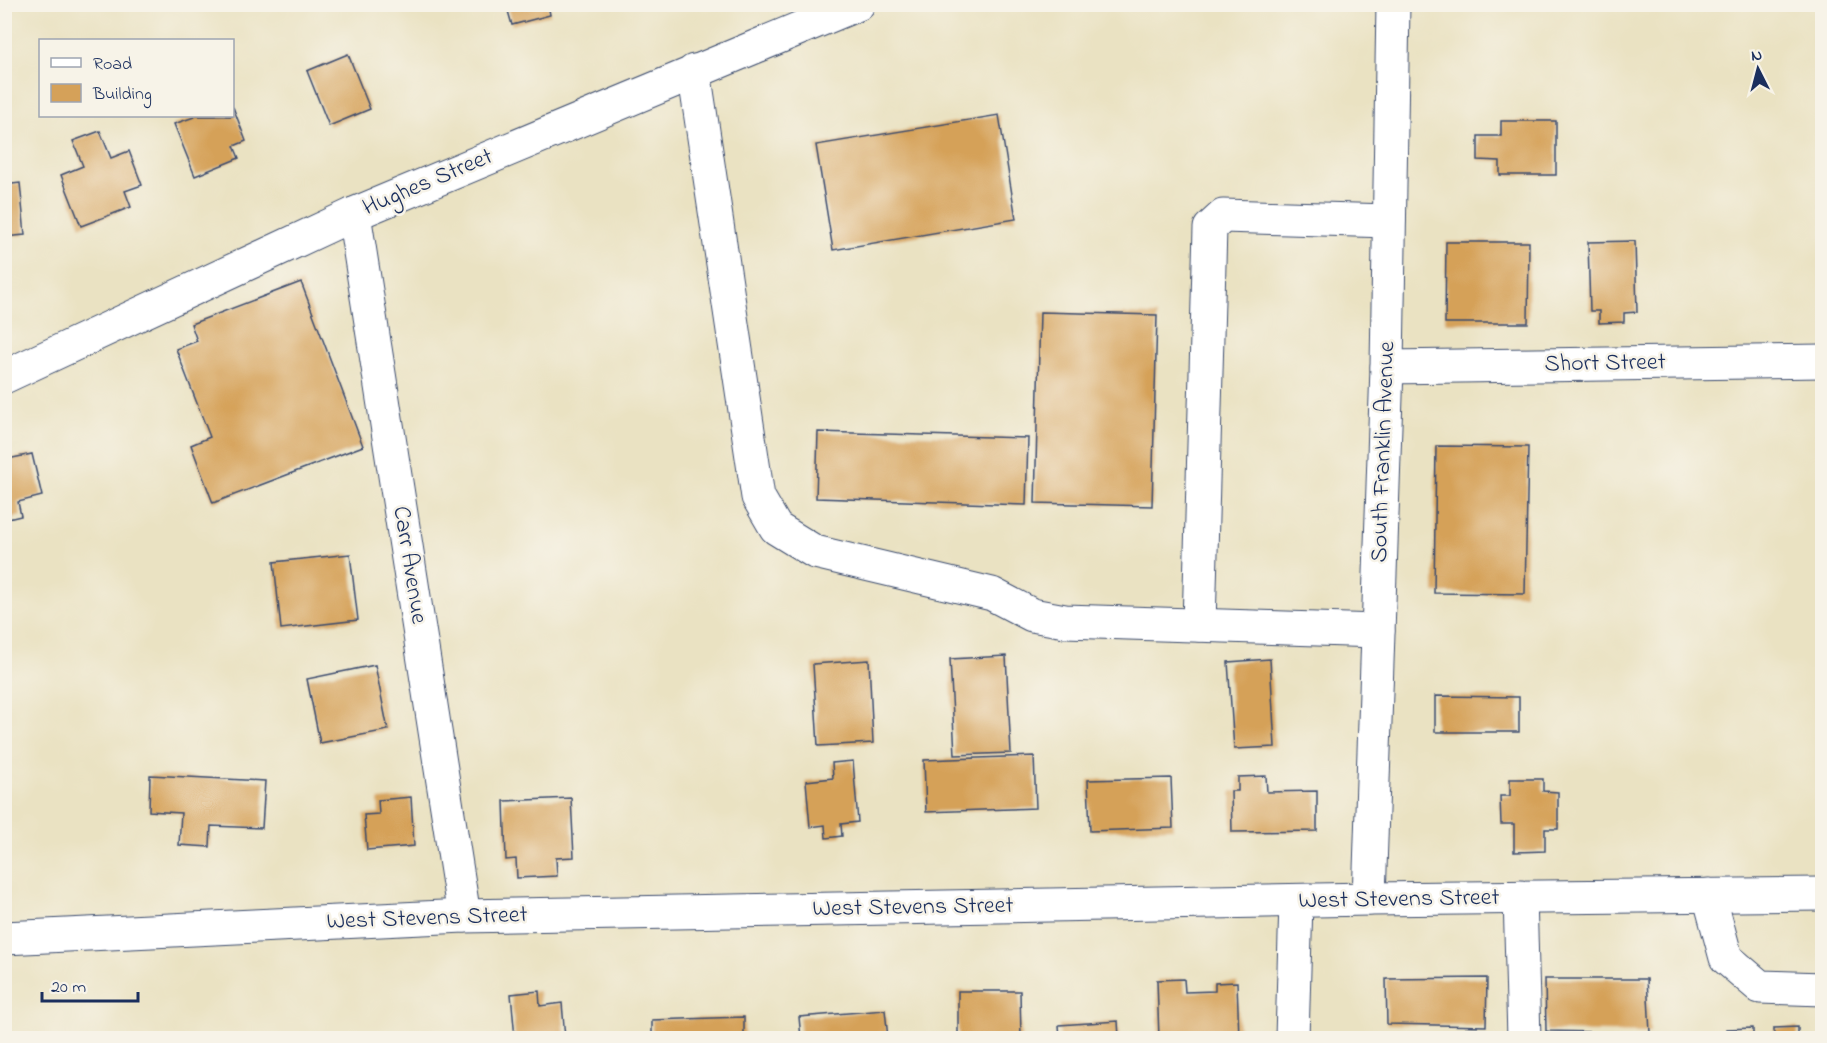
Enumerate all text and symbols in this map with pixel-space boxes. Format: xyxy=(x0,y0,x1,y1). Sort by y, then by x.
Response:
legend xyxy=(39,39,234,117)
north arrow xyxy=(1728,39,1788,99)
text: N xyxy=(1750,44,1763,69)
text: Road xyxy=(93,52,132,78)
text: Building xyxy=(92,82,152,109)
street label: Hughes Street xyxy=(358,140,498,226)
street label: South Franklin Avenue xyxy=(1363,341,1405,563)
street label: Short Street xyxy=(1544,345,1666,383)
street label: Carr Avenue xyxy=(382,504,436,627)
street label: West Stevens Street xyxy=(1298,881,1500,919)
street label: West Stevens Street xyxy=(812,889,1014,927)
street label: West Stevens Street xyxy=(326,898,528,940)
scale bar xyxy=(42,965,138,1003)
text: 20 m xyxy=(51,975,86,1001)

